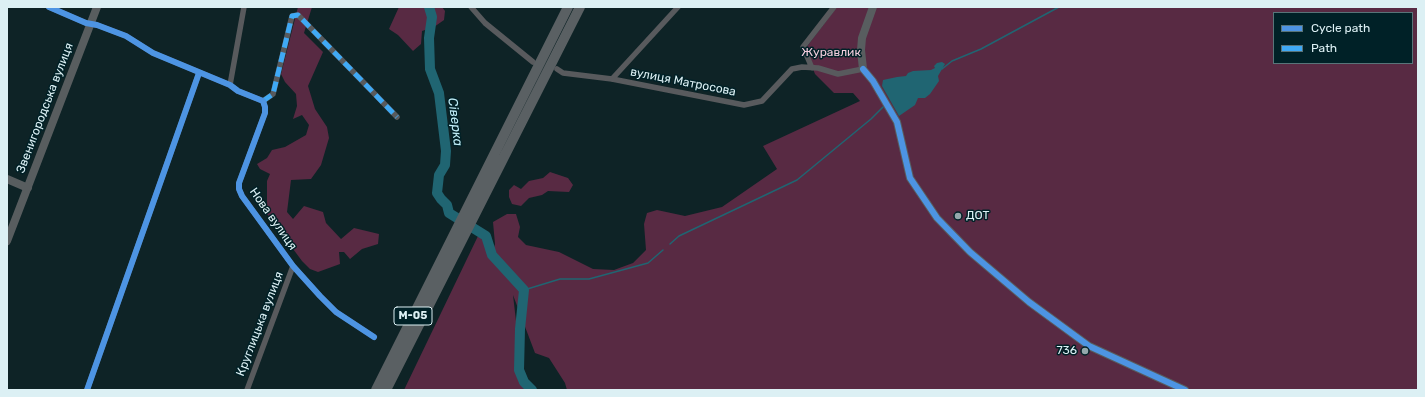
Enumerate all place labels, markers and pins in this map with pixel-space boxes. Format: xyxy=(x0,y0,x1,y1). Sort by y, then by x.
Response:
place label: ДОТ xyxy=(966,209,990,223)
marker: ДОТ xyxy=(953,211,963,221)
place label: 736 xyxy=(1056,344,1077,358)
marker: 736 xyxy=(1080,346,1090,356)

